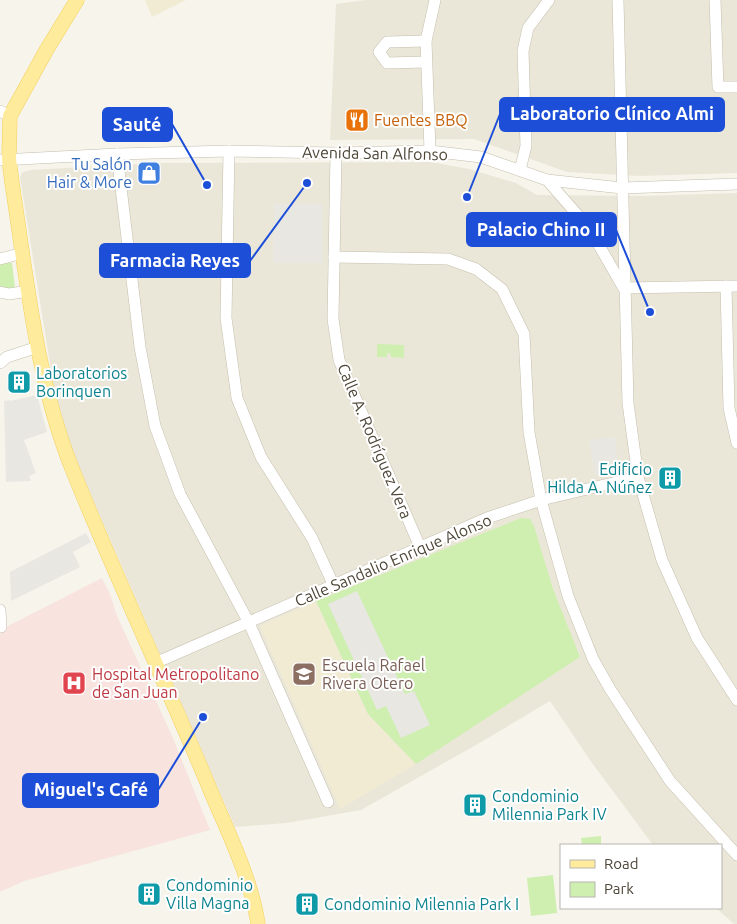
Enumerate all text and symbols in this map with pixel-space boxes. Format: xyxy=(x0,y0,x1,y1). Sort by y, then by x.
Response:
callout: Laboratorio Clínico Almi xyxy=(500,98,724,131)
text: Laboratorio Clínico Almi xyxy=(510,103,714,123)
restaurant icon: Fuentes BBQ xyxy=(344,107,370,133)
callout: Sauté xyxy=(103,108,172,141)
place label: Fuentes BBQ xyxy=(374,111,468,129)
text: Sauté xyxy=(113,114,161,134)
street label: Avenida San Alfonso xyxy=(302,143,448,163)
place label: Tu Salón Hair & More xyxy=(47,155,132,191)
shop icon: Tu Salón Hair & More xyxy=(136,160,162,186)
callout: Palacio Chino II xyxy=(467,213,616,246)
text: Palacio Chino II xyxy=(477,219,605,239)
callout: Farmacia Reyes xyxy=(100,244,250,277)
text: Farmacia Reyes xyxy=(110,250,240,270)
street label: Calle A. Rodríguez Vera xyxy=(334,361,416,521)
place label: Laboratorios Borinquen xyxy=(36,364,127,400)
building icon: Laboratorios Borinquen xyxy=(6,369,32,395)
place label: Edificio Hilda A. Núñez xyxy=(547,460,652,496)
building icon: Edificio Hilda A. Núñez xyxy=(657,465,683,491)
street label: Calle Sandalio Enrique Alonso xyxy=(292,510,494,610)
place label: Escuela Rafael Rivera Otero xyxy=(322,656,425,692)
school or university icon: Escuela Rafael Rivera Otero xyxy=(291,661,317,687)
place label: Hospital Metropolitano de San Juan xyxy=(92,665,259,701)
hospital icon: Hospital Metropolitano de San Juan xyxy=(61,670,87,696)
callout: Miguel's Café xyxy=(23,774,158,807)
text: Miguel's Café xyxy=(34,779,148,799)
place label: Condominio Milennia Park IV xyxy=(492,787,607,823)
building icon: Condominio Milennia Park IV xyxy=(462,792,488,818)
legend xyxy=(560,844,722,909)
text: Road xyxy=(604,855,639,872)
place label: Condominio Villa Magna xyxy=(166,876,253,912)
text: Park xyxy=(604,880,634,897)
building icon: Condominio Villa Magna xyxy=(136,881,162,907)
building icon: Condominio Milennia Park I xyxy=(294,891,320,917)
place label: Condominio Milennia Park I xyxy=(324,895,519,913)

